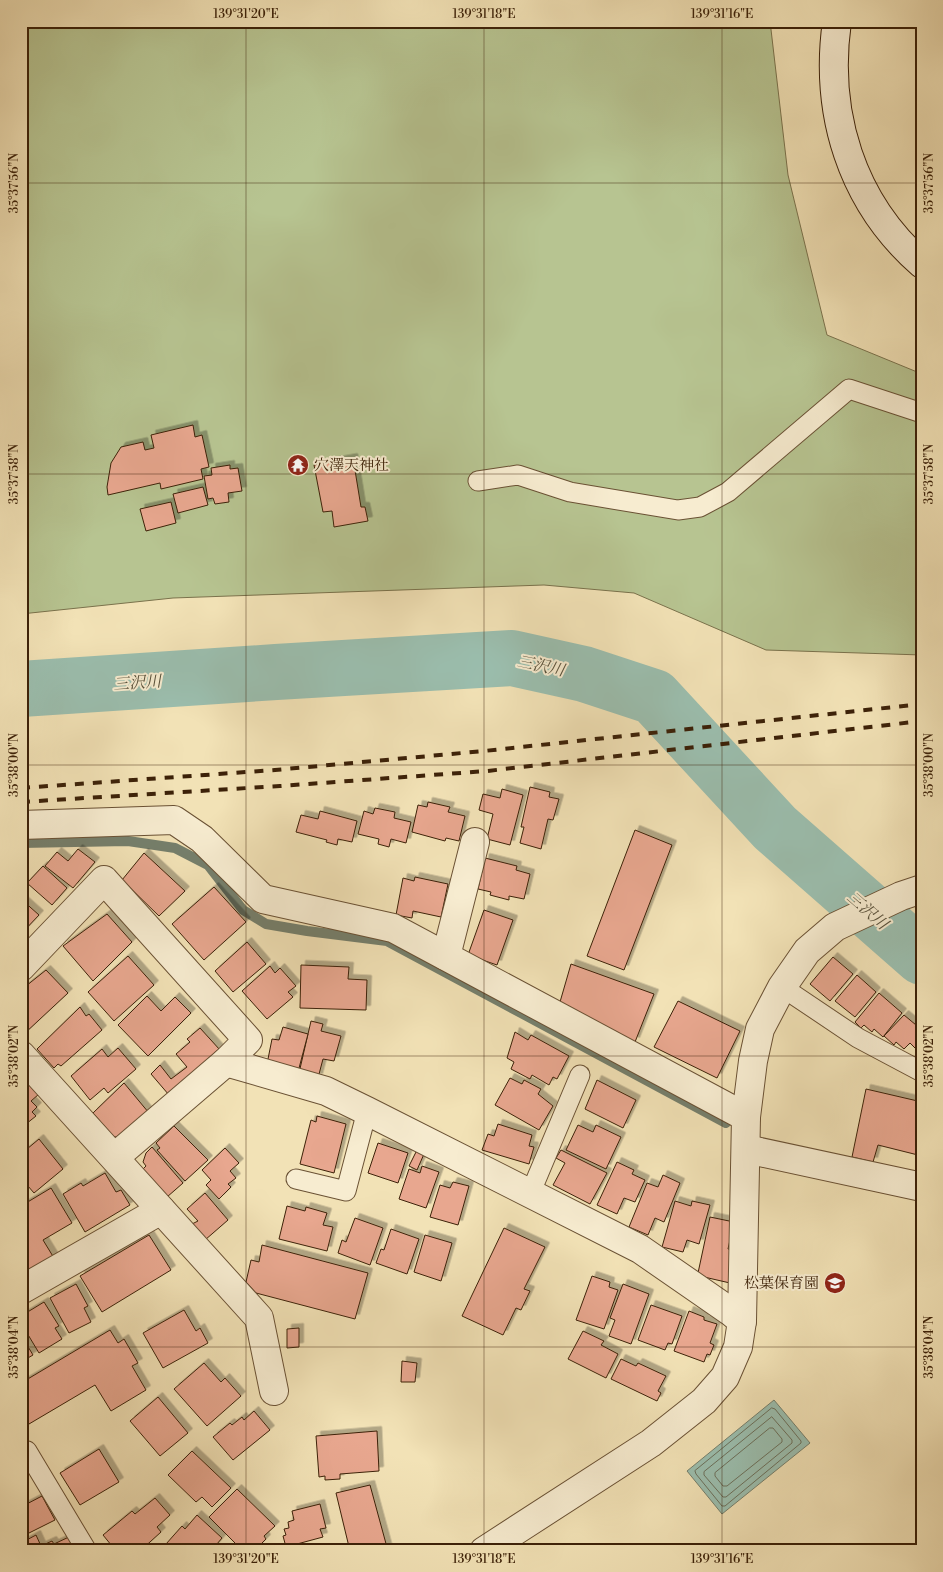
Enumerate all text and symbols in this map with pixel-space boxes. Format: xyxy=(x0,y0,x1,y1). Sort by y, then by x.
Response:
text: 139°31'20"E xyxy=(213,7,279,22)
text: 139°31'18"E xyxy=(453,7,515,22)
text: 139°31'16"E xyxy=(691,7,753,22)
text: 35°37'56"N xyxy=(7,153,22,213)
text: 35°37'56"N xyxy=(922,153,937,213)
text: 35°37'58"N xyxy=(7,444,22,504)
text: 35°37'58"N xyxy=(922,444,937,504)
temple icon: 穴澤天神社 xyxy=(286,453,310,477)
place label: 穴澤天神社 xyxy=(314,456,389,475)
water label: 三沢川 xyxy=(515,651,568,681)
water label: 三沢川 xyxy=(112,671,164,695)
text: 35°38'00"N xyxy=(7,733,22,797)
text: 35°38'00"N xyxy=(922,733,937,797)
water label: 三沢川 xyxy=(843,887,894,935)
text: 35°38'02"N xyxy=(7,1025,22,1087)
text: 35°38'02"N xyxy=(922,1025,937,1087)
school or university icon: 松葉保育園 xyxy=(823,1271,847,1295)
place label: 松葉保育園 xyxy=(744,1274,819,1293)
text: 35°38'04"N xyxy=(7,1315,22,1379)
text: 35°38'04"N xyxy=(922,1315,937,1379)
text: 139°31'20"E xyxy=(213,1552,279,1567)
text: 139°31'18"E xyxy=(453,1552,515,1567)
text: 139°31'16"E xyxy=(691,1552,753,1567)

